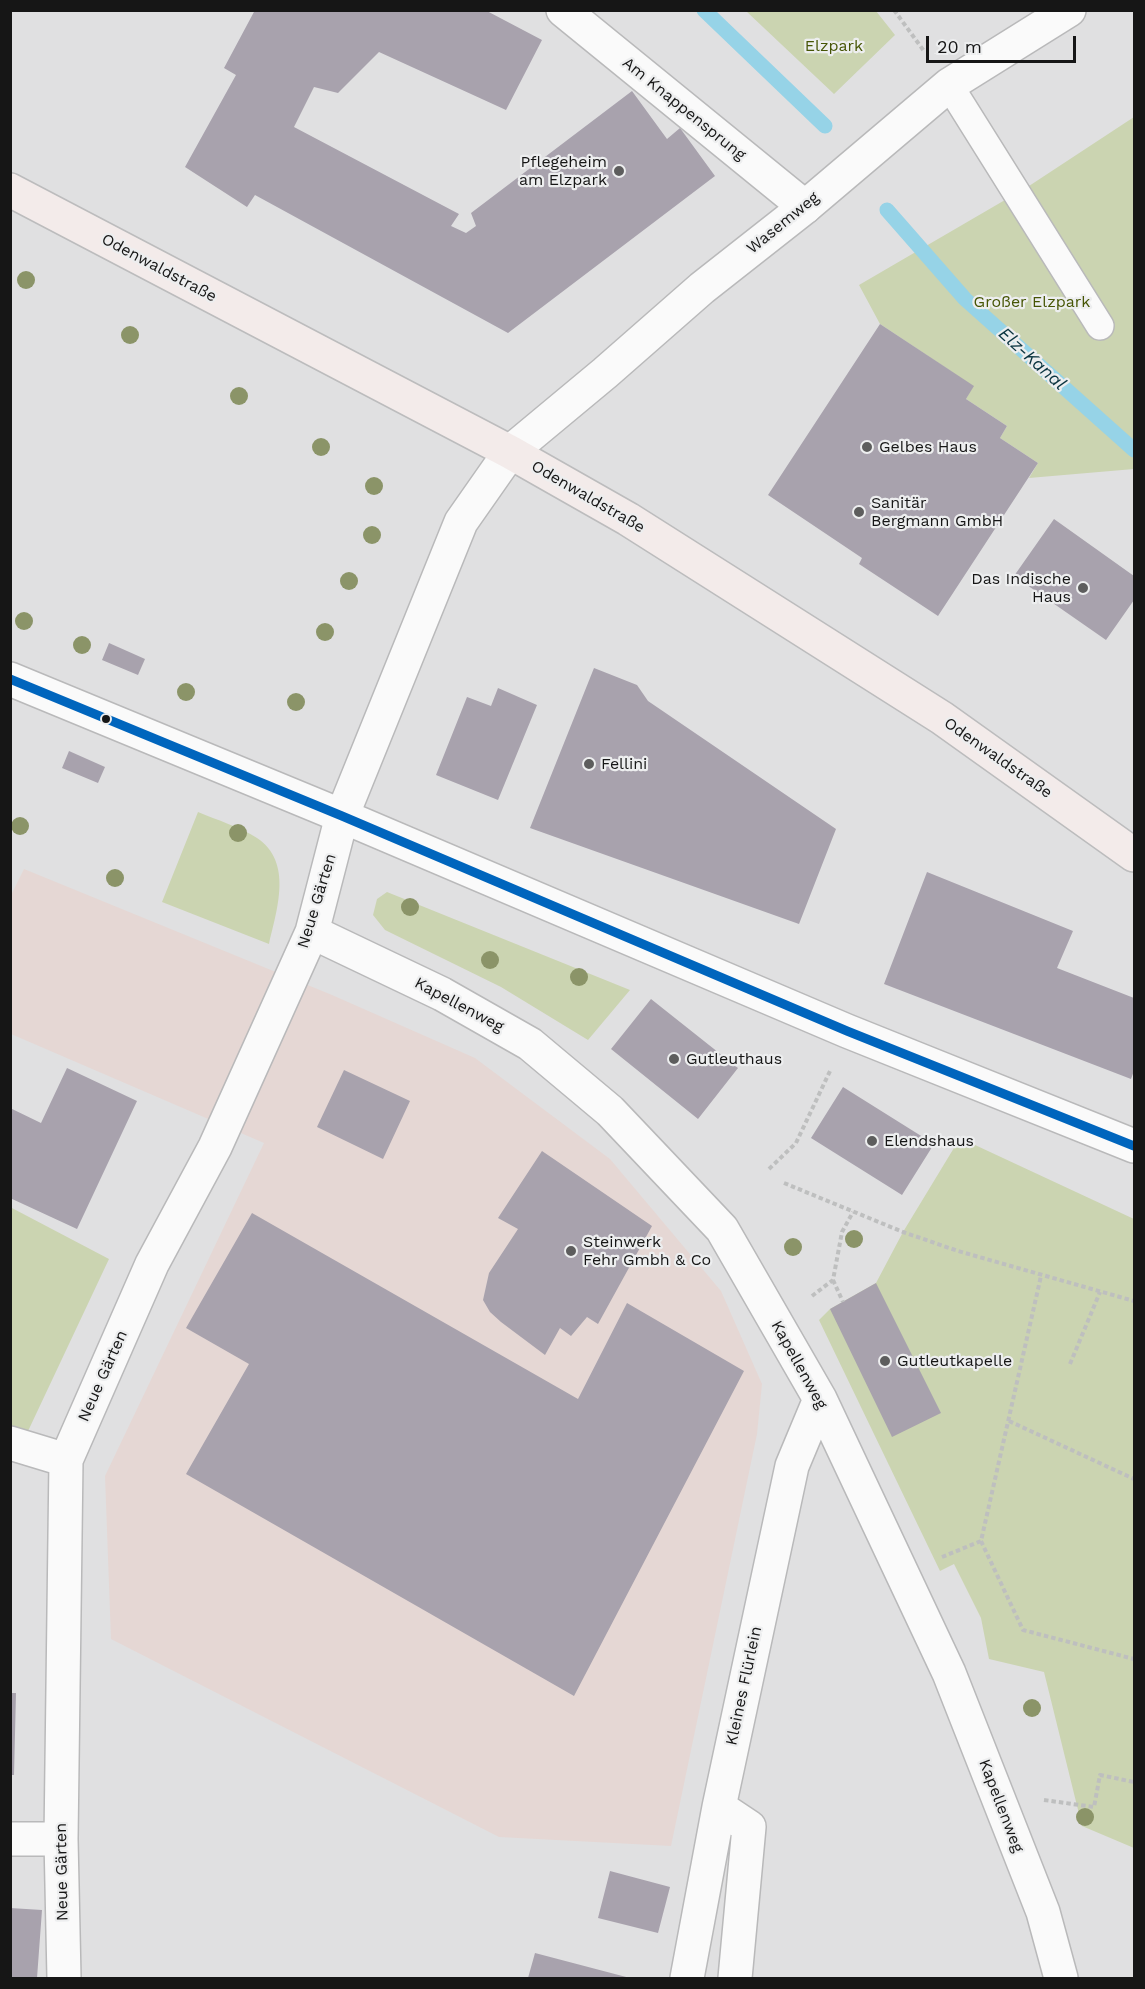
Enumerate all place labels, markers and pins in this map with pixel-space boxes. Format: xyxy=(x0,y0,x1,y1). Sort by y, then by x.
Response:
place label: Pflegeheim am Elzpark xyxy=(519,152,607,190)
marker: Pflegeheim am Elzpark xyxy=(612,164,626,178)
place label: Gelbes Haus xyxy=(879,437,977,457)
marker: Gelbes Haus xyxy=(860,440,874,454)
place label: Sanitär Bergmann GmbH xyxy=(871,493,1003,531)
marker: Sanitär Bergmann GmbH xyxy=(852,505,866,519)
place label: Das Indische Haus xyxy=(971,569,1071,607)
marker: Das Indische Haus xyxy=(1076,581,1090,595)
unlabelled marker xyxy=(100,713,112,725)
place label: Fellini xyxy=(601,754,647,774)
marker: Fellini xyxy=(582,757,596,771)
place label: Gutleuthaus xyxy=(686,1049,782,1069)
marker: Gutleuthaus xyxy=(667,1052,681,1066)
place label: Elendshaus xyxy=(884,1131,974,1151)
marker: Elendshaus xyxy=(865,1134,879,1148)
place label: Steinwerk Fehr Gmbh & Co xyxy=(583,1232,711,1270)
marker: Steinwerk Fehr Gmbh & Co xyxy=(564,1244,578,1258)
place label: Gutleutkapelle xyxy=(897,1351,1012,1371)
marker: Gutleutkapelle xyxy=(878,1354,892,1368)

